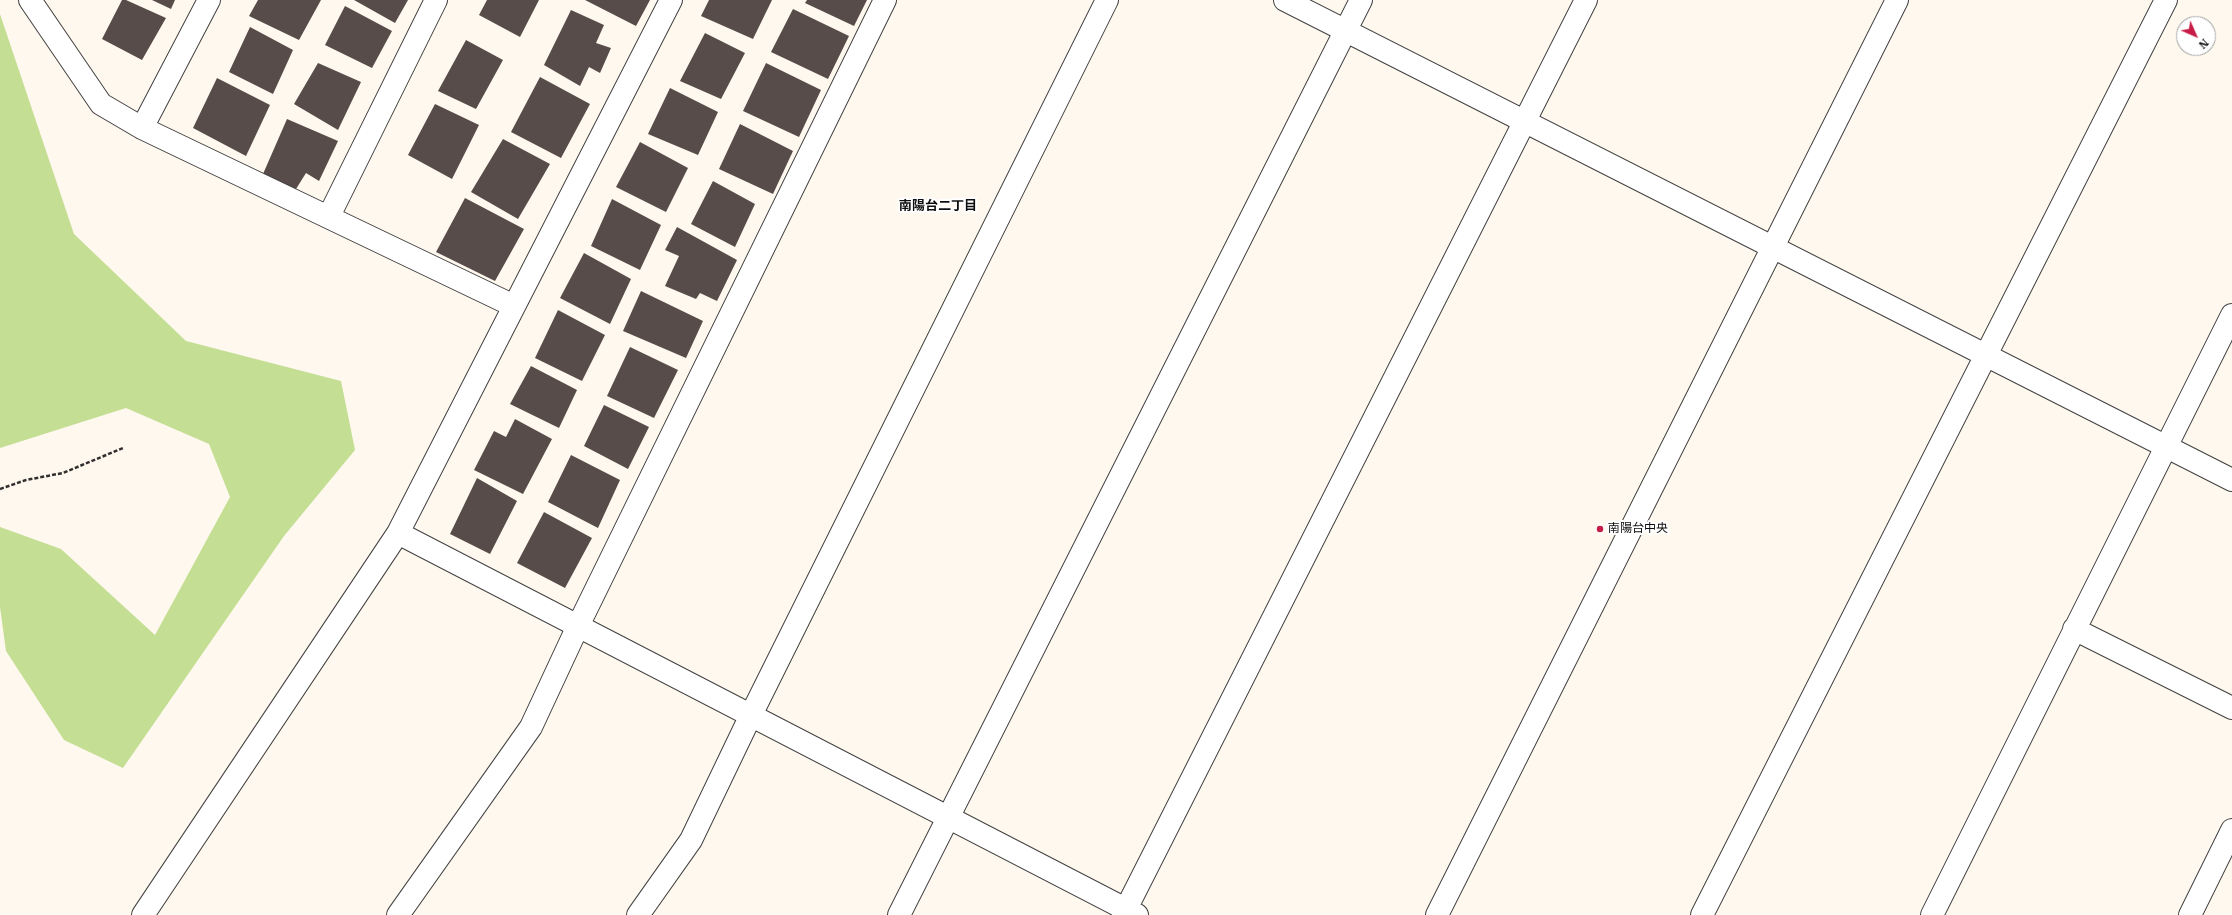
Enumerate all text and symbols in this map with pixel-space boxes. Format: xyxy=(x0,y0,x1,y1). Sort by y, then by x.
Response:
north arrow xyxy=(2176,16,2216,56)
text: N xyxy=(2196,36,2212,52)
district label: 南陽台二丁目 xyxy=(899,198,977,214)
place label: 南陽台中央 xyxy=(1608,522,1668,536)
marker: 南陽台中央 xyxy=(1595,524,1605,534)

